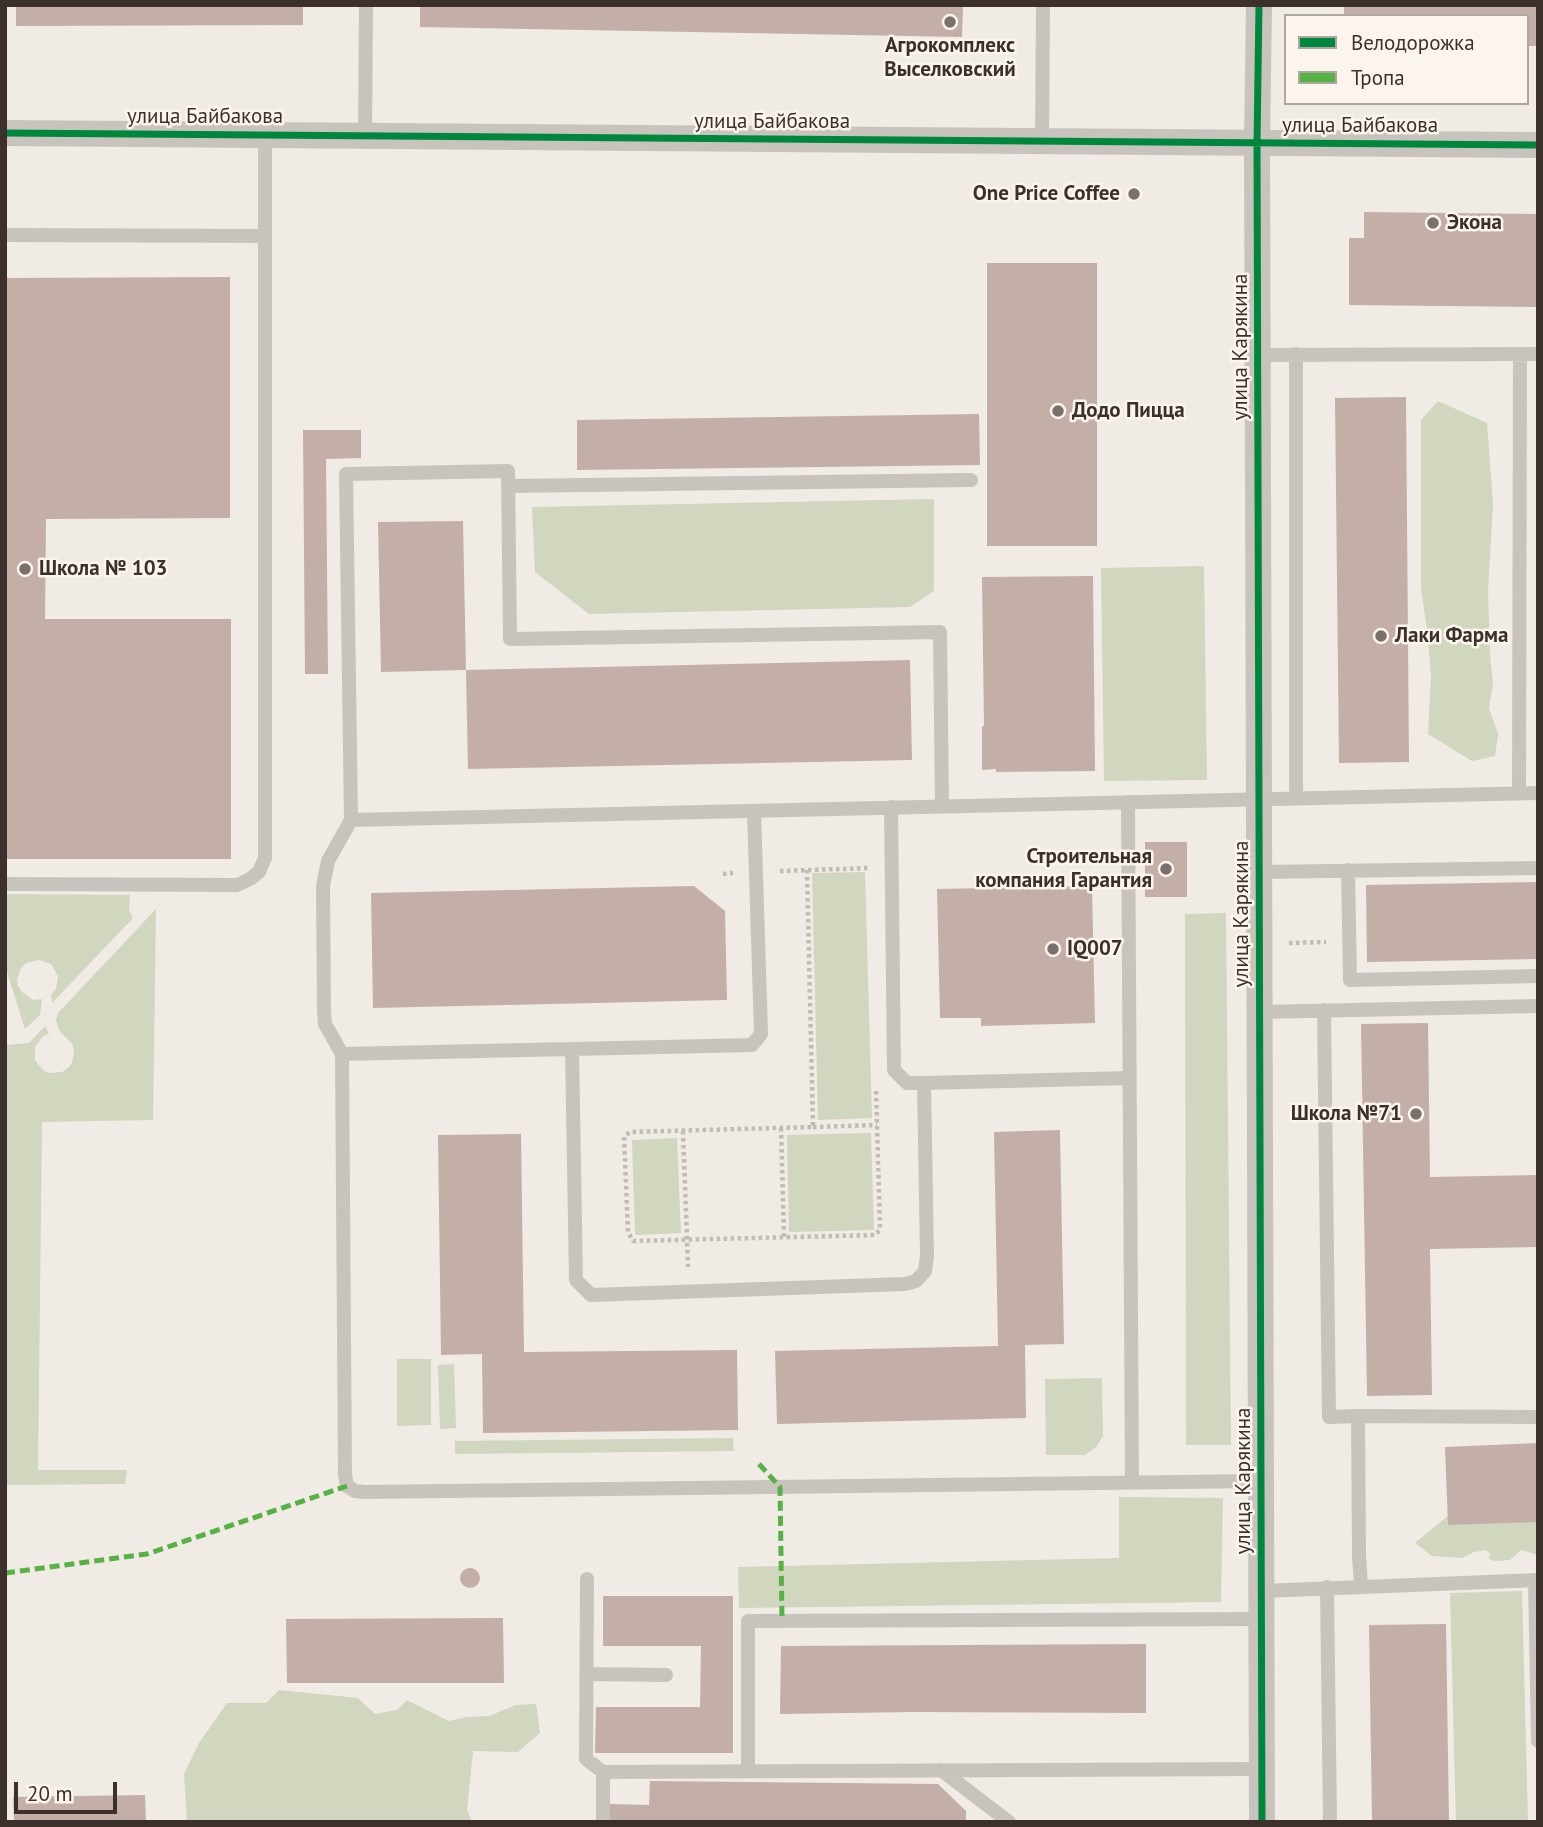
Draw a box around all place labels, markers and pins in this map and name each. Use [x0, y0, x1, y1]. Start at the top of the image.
marker: Агрокомплекс Выселковский [942, 14, 958, 30]
place label: Агрокомплекс Выселковский [884, 33, 1016, 83]
place label: One Price Coffee [973, 181, 1120, 207]
marker: One Price Coffee [1126, 186, 1142, 202]
place label: Экона [1447, 210, 1502, 236]
marker: Экона [1425, 215, 1441, 231]
place label: Додо Пицца [1072, 398, 1185, 424]
marker: Додо Пицца [1050, 403, 1066, 419]
place label: Школа № 103 [39, 556, 167, 582]
marker: Школа № 103 [17, 561, 33, 577]
place label: Лаки Фарма [1395, 623, 1509, 649]
marker: Лаки Фарма [1373, 628, 1389, 644]
place label: Строительная компания Гарантия [975, 844, 1152, 894]
marker: Строительная компания Гарантия [1158, 861, 1174, 877]
place label: IQ007 [1067, 936, 1123, 962]
marker: IQ007 [1045, 941, 1061, 957]
place label: Школа №71 [1291, 1101, 1402, 1127]
marker: Школа №71 [1408, 1106, 1424, 1122]

